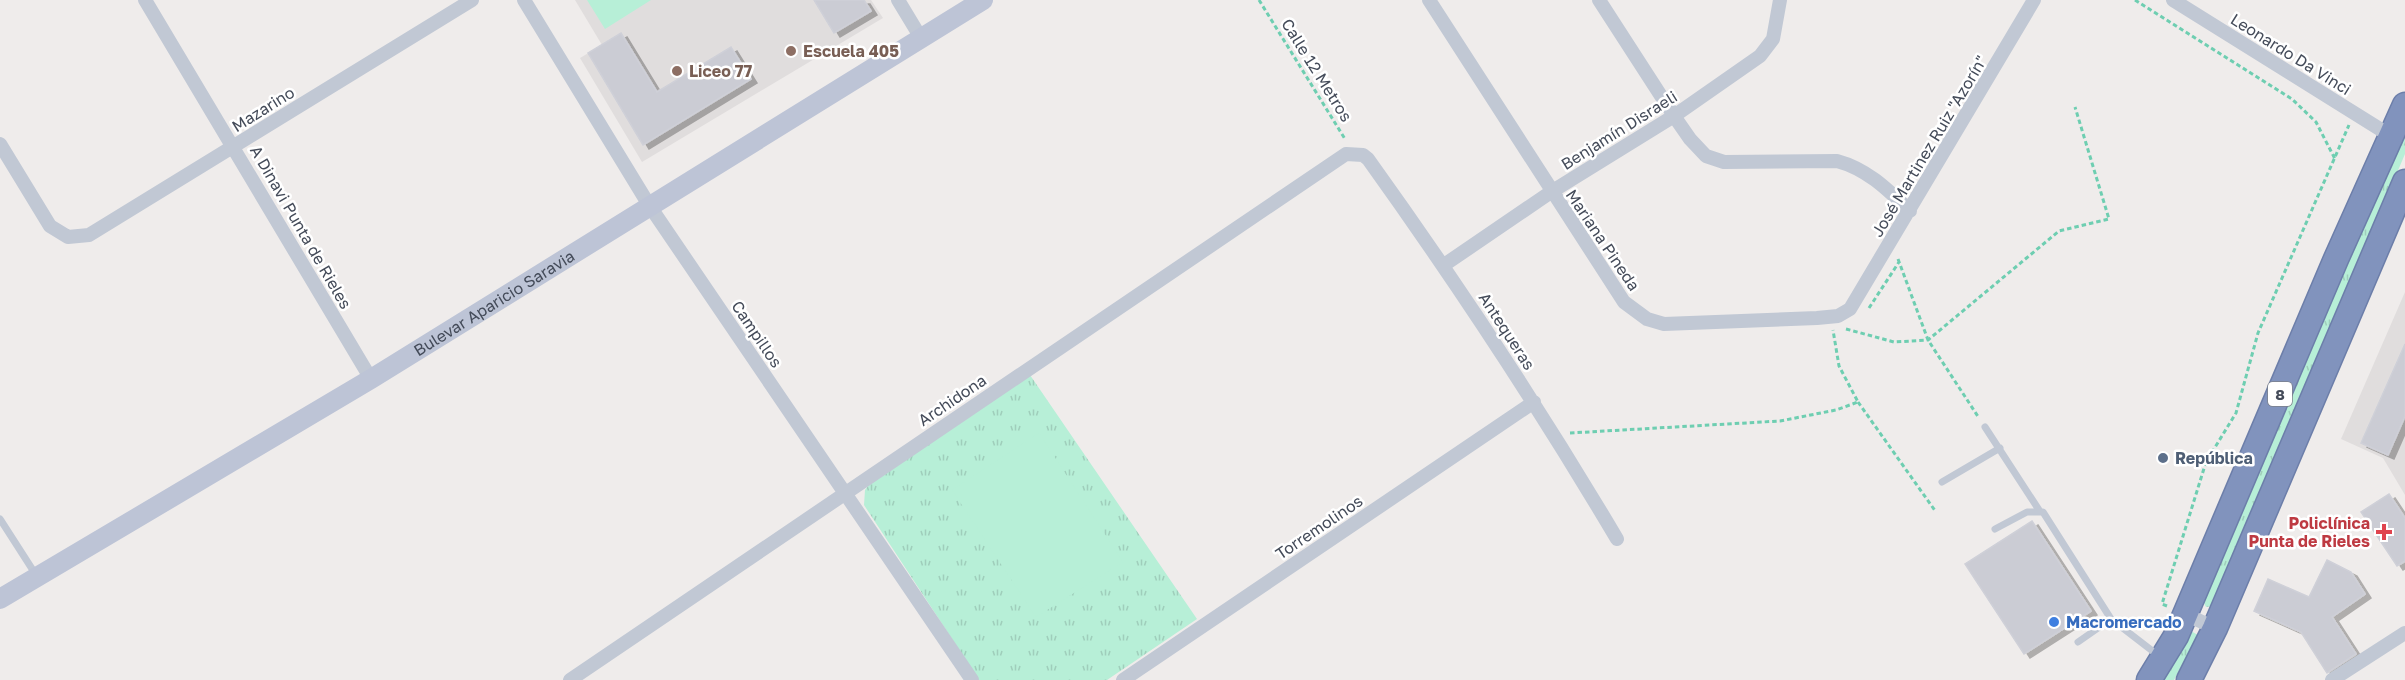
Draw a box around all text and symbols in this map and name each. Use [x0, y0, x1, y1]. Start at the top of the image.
street label: Leonardo Da Vinci [2227, 9, 2355, 99]
street label: Calle 12 Metros [1277, 15, 1357, 125]
place label: Escuela 405 [803, 41, 899, 61]
marker: Escuela 405 [784, 44, 798, 58]
street label: José Martinez Ruiz "Azorín" [1867, 52, 1991, 240]
place label: Liceo 77 [689, 61, 752, 81]
marker: Liceo 77 [670, 64, 684, 78]
street label: Mazarino [228, 82, 298, 136]
street label: Benjamín Disraeli [1557, 86, 1681, 174]
street label: A Dinavi Punta de Rieles [246, 142, 356, 312]
street label: Mariana Pineda [1562, 185, 1644, 295]
street label: Bulevar Aparicio Saravia [410, 246, 578, 360]
street label: Antequeras [1475, 288, 1539, 374]
street label: Campillos [727, 297, 787, 371]
street label: Archidona [914, 370, 990, 430]
road number: 8 [2268, 382, 2292, 406]
place label: República [2175, 448, 2253, 468]
marker: República [2156, 451, 2170, 465]
street label: Torremolinos [1272, 491, 1366, 563]
place label: Policlínica Punta de Rieles [2248, 513, 2370, 551]
marker: Policlínica Punta de Rieles [2375, 523, 2393, 541]
place label: Macromercado [2066, 612, 2182, 632]
marker: Macromercado [2047, 615, 2061, 629]

